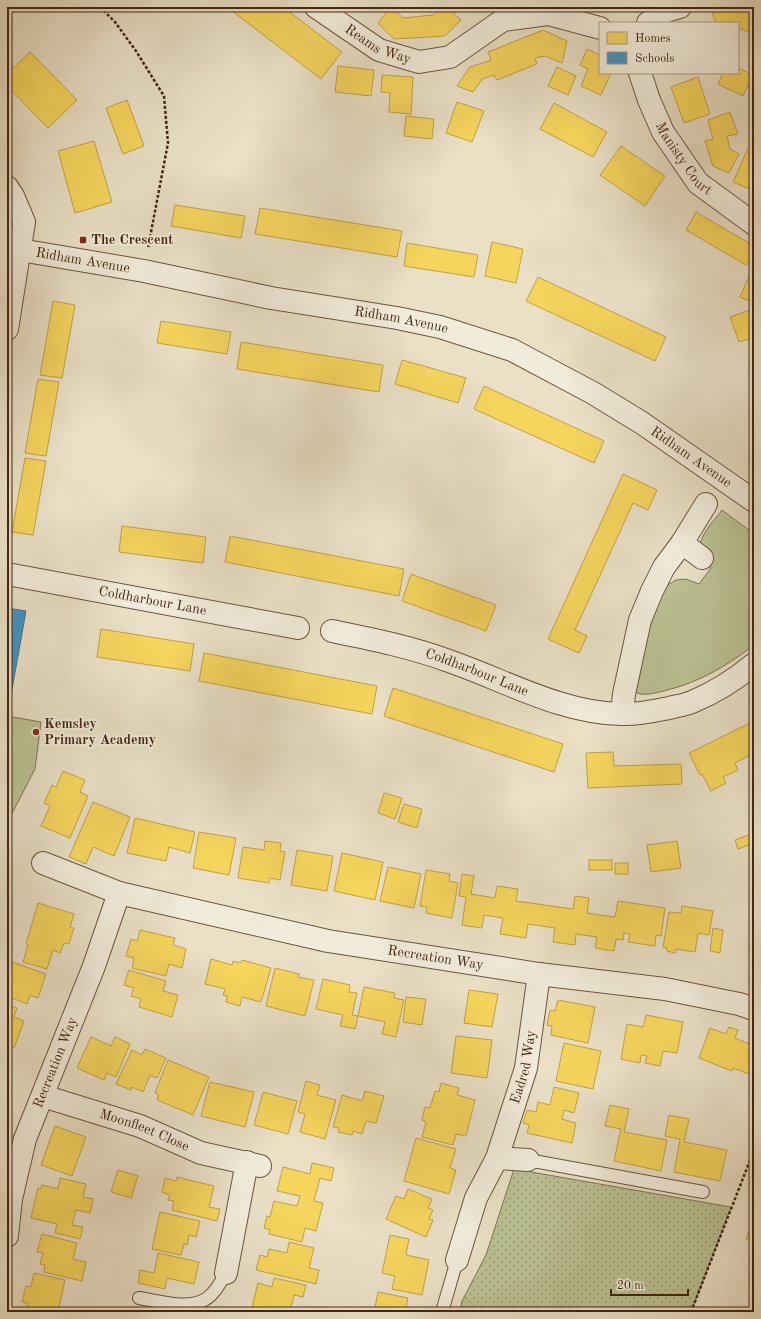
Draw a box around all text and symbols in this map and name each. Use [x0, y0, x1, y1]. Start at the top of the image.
street label: Reams Way [342, 22, 413, 66]
legend [599, 22, 739, 74]
text: Homes [635, 33, 671, 45]
text: Schools [635, 53, 675, 65]
street label: Manisty Court [653, 120, 714, 198]
place label: The Crescent [91, 233, 173, 247]
marker: The Crescent [78, 235, 88, 245]
street label: Ridham Avenue [35, 246, 131, 275]
street label: Ridham Avenue [353, 304, 450, 336]
street label: Ridham Avenue [648, 424, 734, 490]
street label: Coldharbour Lane [97, 584, 208, 618]
street label: Coldharbour Lane [424, 646, 530, 699]
place label: Kemsley Primary Academy [44, 717, 156, 747]
marker: Kemsley Primary Academy [31, 727, 41, 737]
street label: Recreation Way [387, 943, 485, 972]
street label: Recreation Way [31, 1015, 80, 1110]
street label: Eadred Way [508, 1029, 538, 1106]
street label: Moonfleet Close [98, 1107, 191, 1154]
scale bar [611, 1271, 688, 1297]
text: 20 m [617, 1280, 644, 1292]

